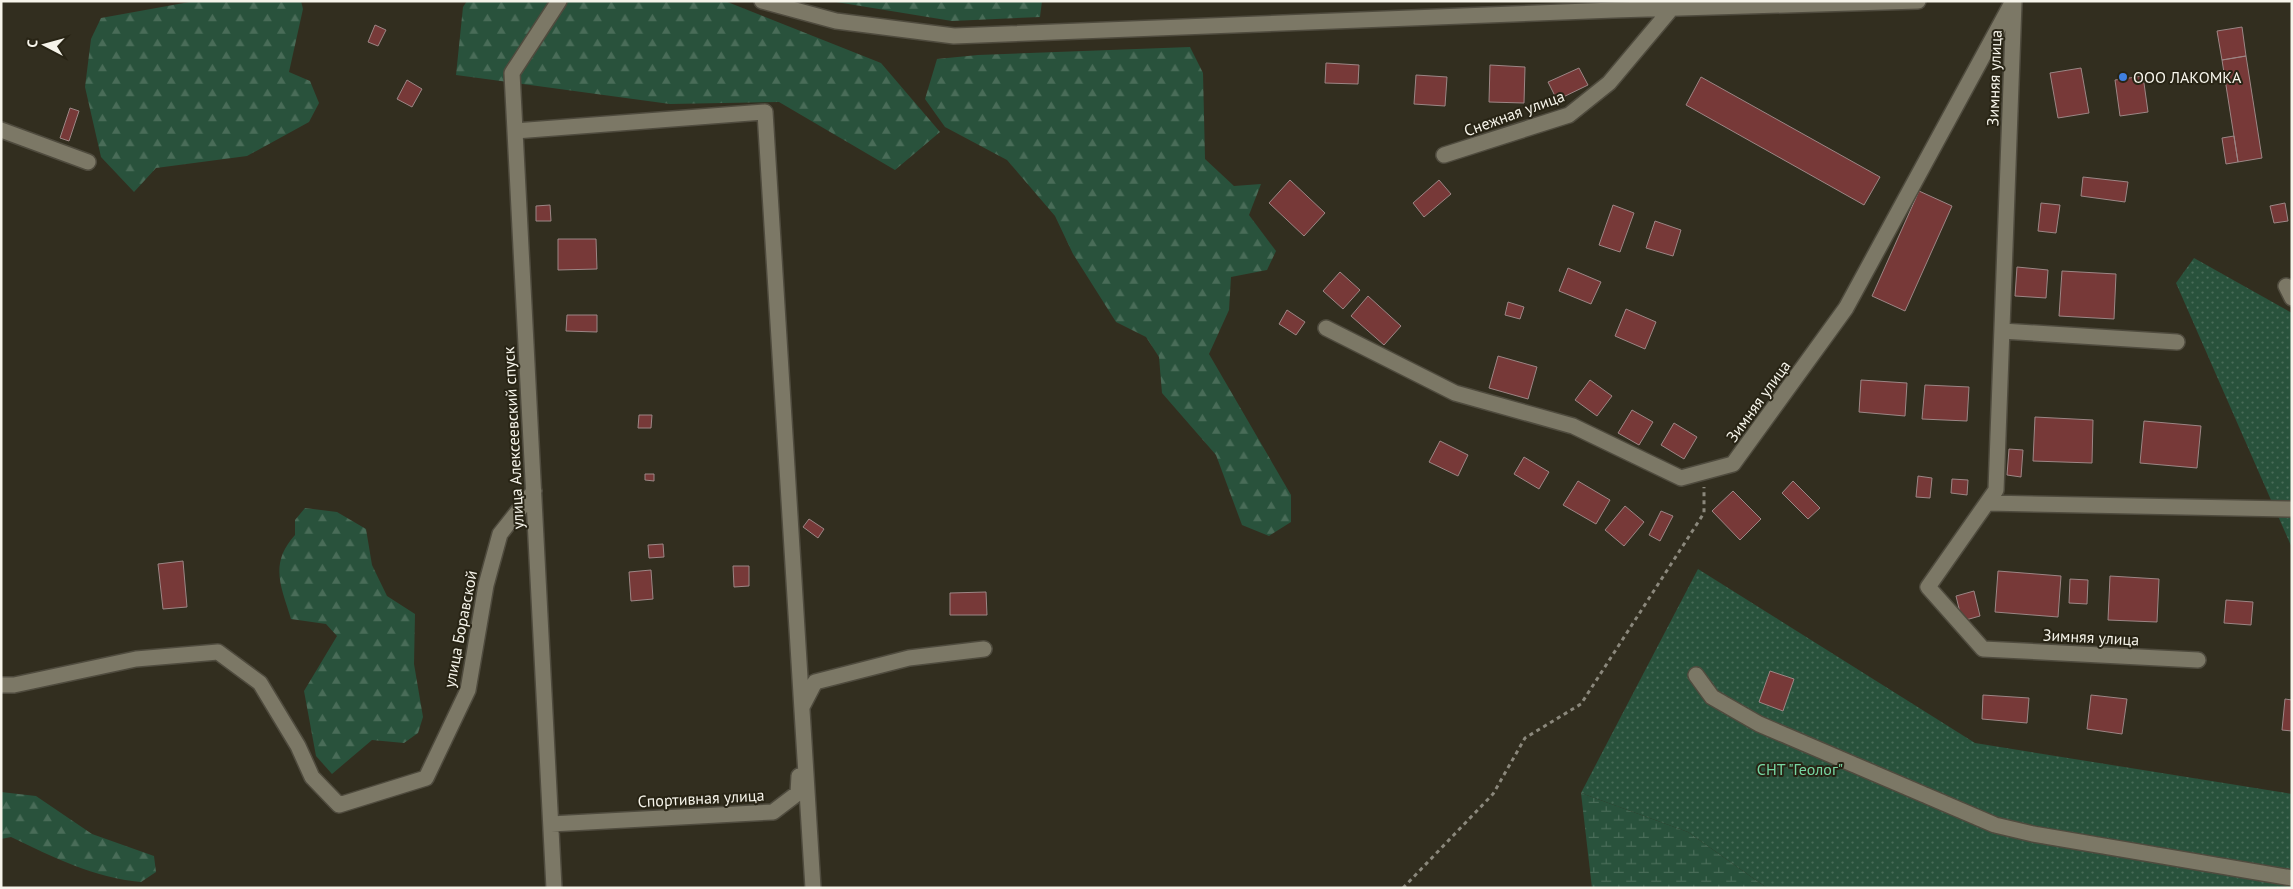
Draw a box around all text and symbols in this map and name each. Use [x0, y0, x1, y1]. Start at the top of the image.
north arrow [20, 20, 70, 70]
street label: Зимняя улица [1982, 29, 2006, 127]
text: С [23, 39, 41, 48]
place label: ООО ЛАКОМКА [2133, 67, 2242, 87]
marker: ООО ЛАКОМКА [2117, 71, 2129, 83]
street label: Снежная улица [1461, 86, 1567, 140]
street label: улица Алексеевский спуск [498, 346, 528, 530]
street label: Зимняя улица [1722, 356, 1794, 446]
street label: улица Боравской [439, 569, 481, 689]
street label: Зимняя улица [2042, 624, 2140, 650]
park label: СНТ "Геолог" [1757, 759, 1843, 779]
street label: Спортивная улица [637, 785, 765, 811]

